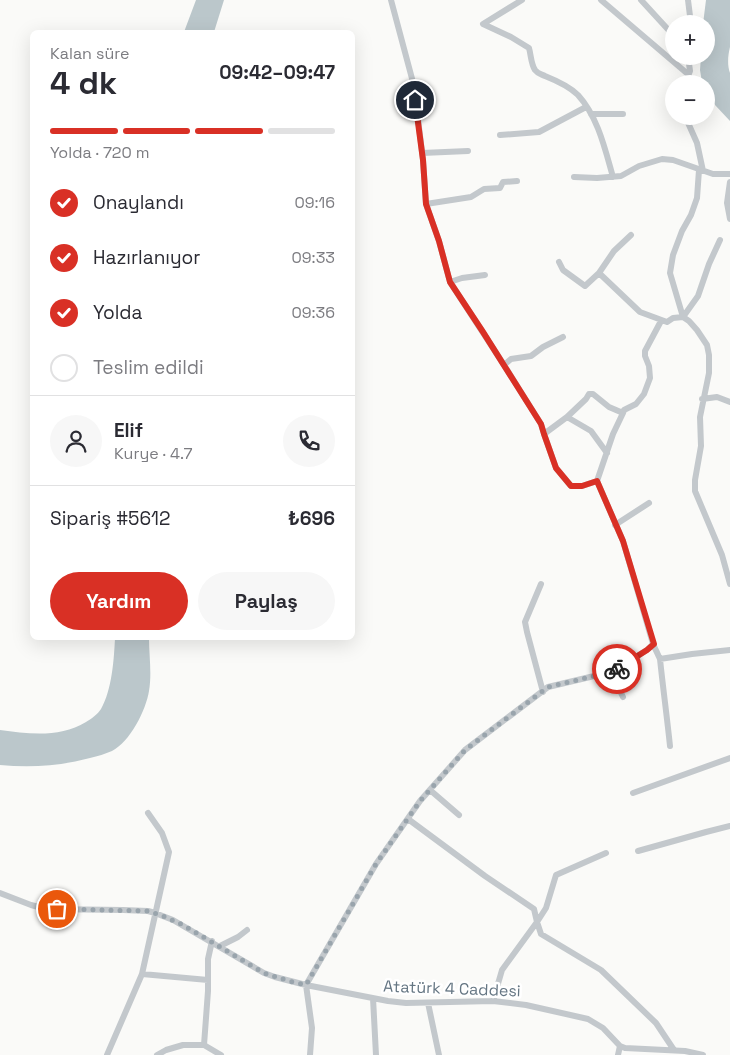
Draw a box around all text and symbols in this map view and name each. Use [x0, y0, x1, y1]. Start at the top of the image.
map controls [665, 15, 715, 125]
button: + [665, 15, 715, 65]
text: Kalan süre [50, 43, 129, 64]
text: 09:42–09:47 [219, 60, 335, 85]
text: 4 dk [50, 63, 117, 103]
button: − [665, 75, 715, 125]
pin [394, 79, 436, 121]
icon: home [401, 86, 429, 114]
text: Yolda · 720 m [50, 142, 150, 163]
icon: check [50, 189, 78, 217]
text: Onaylandı [93, 190, 184, 215]
text: 09:16 [294, 192, 335, 213]
icon: check [50, 244, 78, 272]
text: Hazırlanıyor [93, 245, 201, 270]
text: 09:33 [292, 247, 335, 268]
icon: check [50, 299, 78, 327]
text: Yolda [93, 300, 143, 325]
text: 09:36 [291, 302, 335, 323]
text: Teslim edildi [93, 355, 204, 380]
button: person [50, 415, 102, 467]
button: phone [283, 415, 335, 467]
text: Elif [114, 418, 143, 443]
text: Kurye · 4.7 [114, 443, 192, 464]
text: Sipariş #5612 [50, 506, 170, 531]
text: ₺696 [288, 506, 335, 531]
button: Yardım [50, 572, 188, 630]
button: Paylaş [198, 572, 335, 630]
courier [592, 644, 642, 694]
icon: bike [603, 655, 631, 683]
pin [36, 888, 78, 930]
icon: bag [43, 895, 71, 923]
street label: Atatürk 4 Caddesi [383, 976, 521, 1001]

